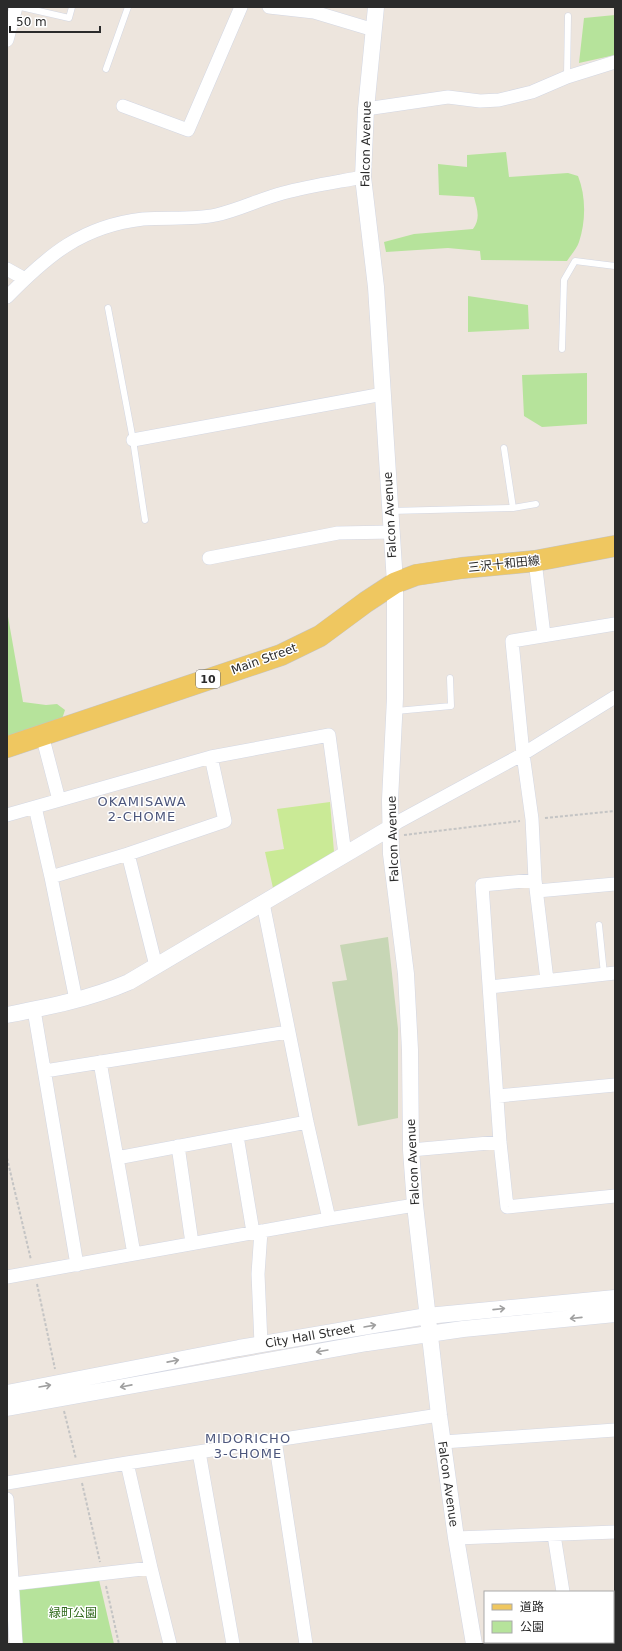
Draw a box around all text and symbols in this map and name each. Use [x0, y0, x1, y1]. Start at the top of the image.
scale bar [10, 8, 100, 34]
text: 50 m [16, 15, 47, 29]
street label: Falcon Avenue [358, 101, 374, 187]
street label: Falcon Avenue [381, 471, 399, 559]
street label: 三沢十和田線 [467, 553, 541, 575]
street label: Main Street [229, 641, 299, 677]
road number: 10 [196, 670, 220, 688]
district label: OKAMISAWA 2-CHOME [97, 794, 187, 824]
street label: Falcon Avenue [384, 796, 402, 882]
street label: Falcon Avenue [404, 1118, 422, 1206]
one-way arrow [492, 1306, 505, 1313]
one-way arrow [570, 1314, 583, 1321]
street label: City Hall Street [264, 1321, 356, 1351]
one-way arrow [363, 1322, 376, 1330]
one-way arrow [316, 1347, 329, 1355]
one-way arrow [166, 1357, 179, 1365]
one-way arrow [38, 1382, 51, 1390]
one-way arrow [119, 1383, 132, 1391]
district label: MIDORICHO 3-CHOME [205, 1431, 291, 1461]
street label: Falcon Avenue [435, 1440, 461, 1528]
legend [484, 1591, 614, 1643]
text: 道路 [520, 1600, 544, 1614]
park label: 緑町公園 [49, 1606, 97, 1620]
text: 公園 [520, 1620, 544, 1634]

